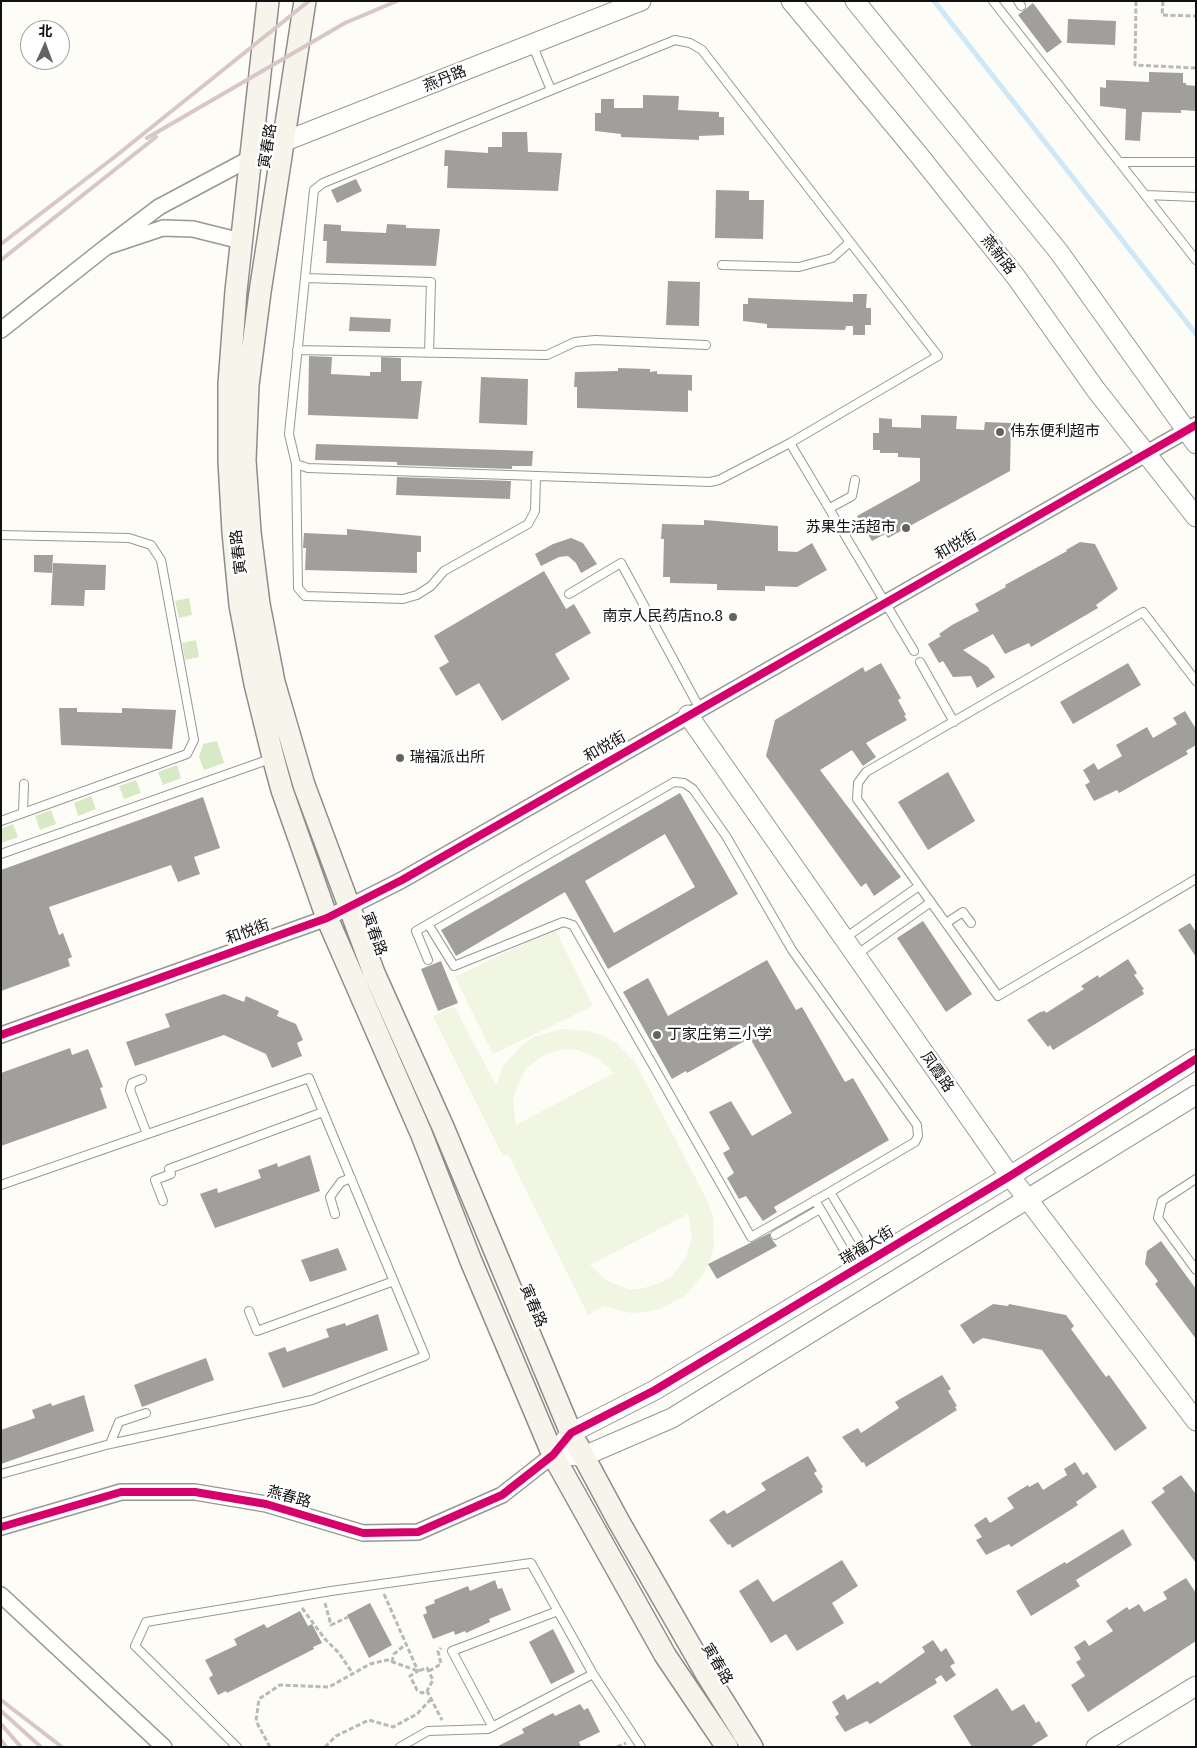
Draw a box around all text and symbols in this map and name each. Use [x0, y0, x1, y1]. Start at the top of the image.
north arrow [20, 20, 70, 70]
text: 北 [38, 23, 53, 39]
street label: 燕丹路 [421, 62, 469, 96]
street label: 寅春路 [256, 122, 280, 170]
street label: 燕新路 [977, 232, 1019, 278]
place label: 伟东便利超市 [1010, 423, 1100, 441]
marker: 伟东便利超市 [994, 426, 1006, 438]
place label: 苏果生活超市 [806, 519, 896, 537]
marker: 苏果生活超市 [900, 522, 912, 534]
street label: 和悦街 [932, 526, 980, 564]
street label: 寅春路 [227, 529, 251, 575]
place label: 南京人民药店no.8 [603, 608, 723, 626]
marker: 南京人民药店no.8 [727, 611, 739, 623]
street label: 和悦街 [581, 728, 629, 766]
place label: 瑞福派出所 [410, 749, 485, 767]
marker: 瑞福派出所 [394, 752, 406, 764]
street label: 寅春路 [358, 910, 390, 958]
street label: 和悦街 [224, 916, 272, 948]
place label: 丁家庄第三小学 [667, 1026, 772, 1044]
marker: 丁家庄第三小学 [651, 1029, 663, 1041]
street label: 凤霞路 [917, 1048, 957, 1096]
street label: 瑞福大街 [837, 1223, 897, 1269]
street label: 寅春路 [516, 1282, 550, 1330]
street label: 燕春路 [265, 1482, 313, 1512]
street label: 寅春路 [698, 1640, 736, 1688]

